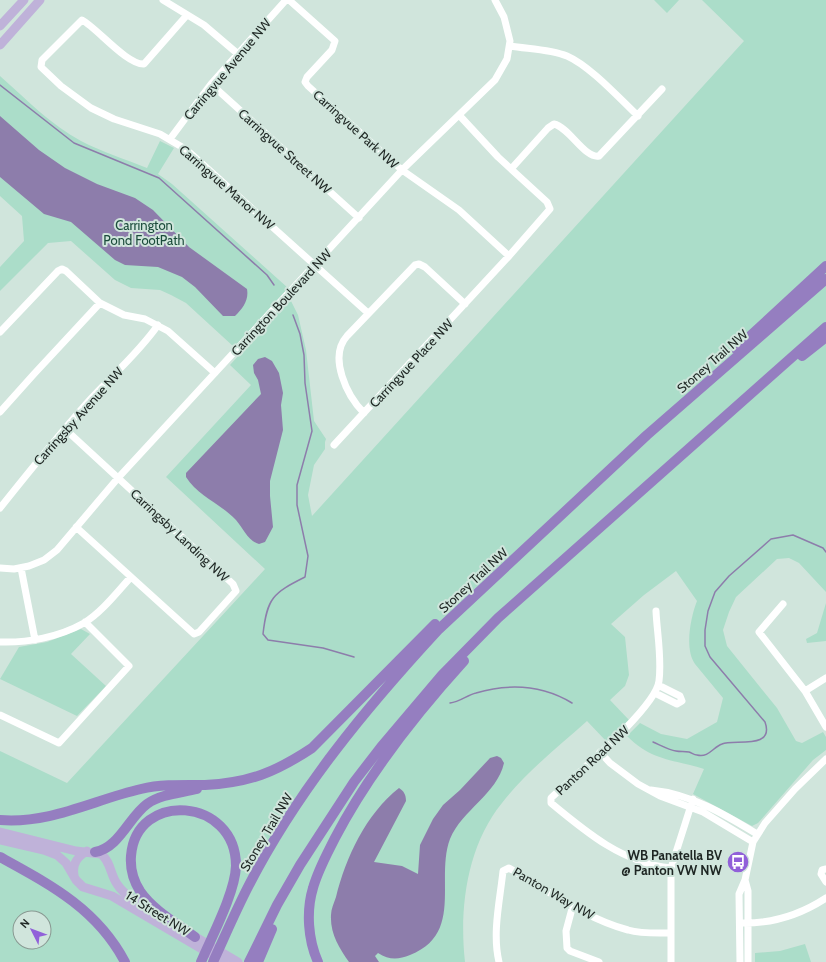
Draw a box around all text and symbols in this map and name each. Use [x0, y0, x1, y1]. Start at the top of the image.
street label: Carringvue Avenue NW [180, 15, 275, 123]
street label: Carringvue Park NW [310, 86, 403, 172]
street label: Carringvue Street NW [235, 105, 335, 197]
street label: Carringvue Manor NW [176, 141, 279, 233]
park label: Carrington Pond FootPath [103, 217, 185, 248]
street label: Carrington Boulevard NW [227, 245, 335, 359]
street label: Carringvue Place NW [366, 315, 457, 411]
street label: Stoney Trail NW [673, 325, 751, 396]
street label: Carringsby Avenue NW [30, 363, 127, 468]
street label: Carringsby Landing NW [127, 485, 233, 585]
street label: Stoney Trail NW [435, 544, 511, 616]
street label: Panton Road NW [552, 721, 633, 798]
street label: Stoney Trail NW [236, 789, 296, 874]
place label: WB Panatella BV @ Panton VW NW [621, 847, 723, 878]
bus stop icon: WB Panatella BV @ Panton VW NW [725, 849, 751, 875]
street label: Panton Way NW [511, 863, 598, 923]
street label: 14 Street NW [123, 887, 194, 939]
north arrow [12, 910, 52, 950]
text: N [17, 916, 32, 931]

